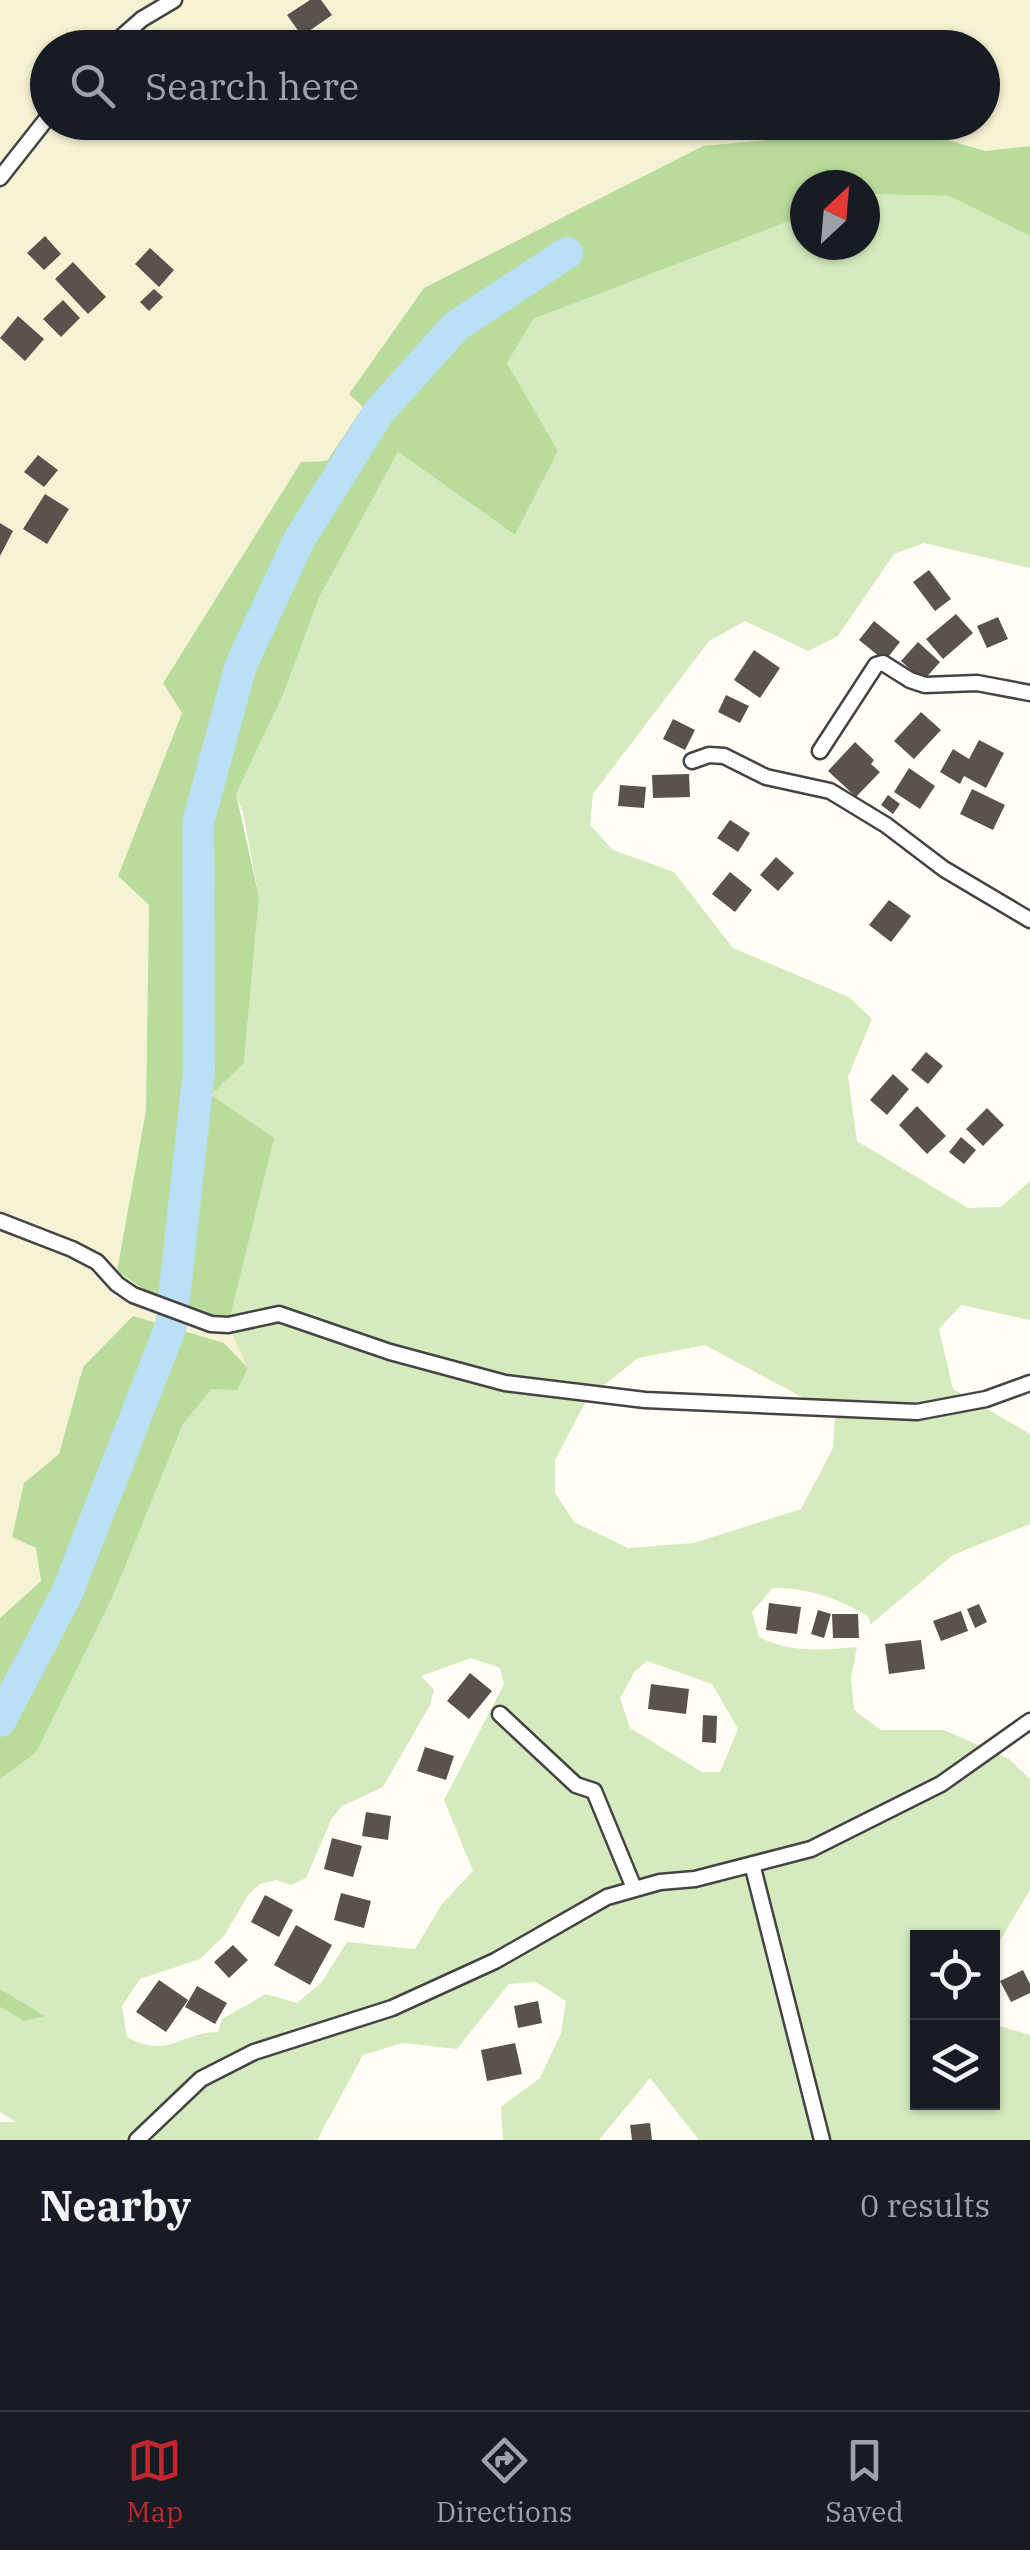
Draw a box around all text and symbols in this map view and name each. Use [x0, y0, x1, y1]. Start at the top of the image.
search box [30, 30, 1000, 140]
icon: search [65, 58, 120, 113]
text: Search here [145, 61, 359, 110]
north arrow [790, 170, 880, 260]
map controls [910, 1930, 1000, 2110]
button: locate [910, 1930, 1000, 2020]
button: layers [910, 2020, 1000, 2110]
text: Nearby [40, 2178, 191, 2233]
text: 0 results [860, 2184, 990, 2226]
tab: Map [126, 2433, 183, 2530]
tab: Directions [436, 2433, 572, 2530]
tab: Saved [825, 2433, 904, 2530]

